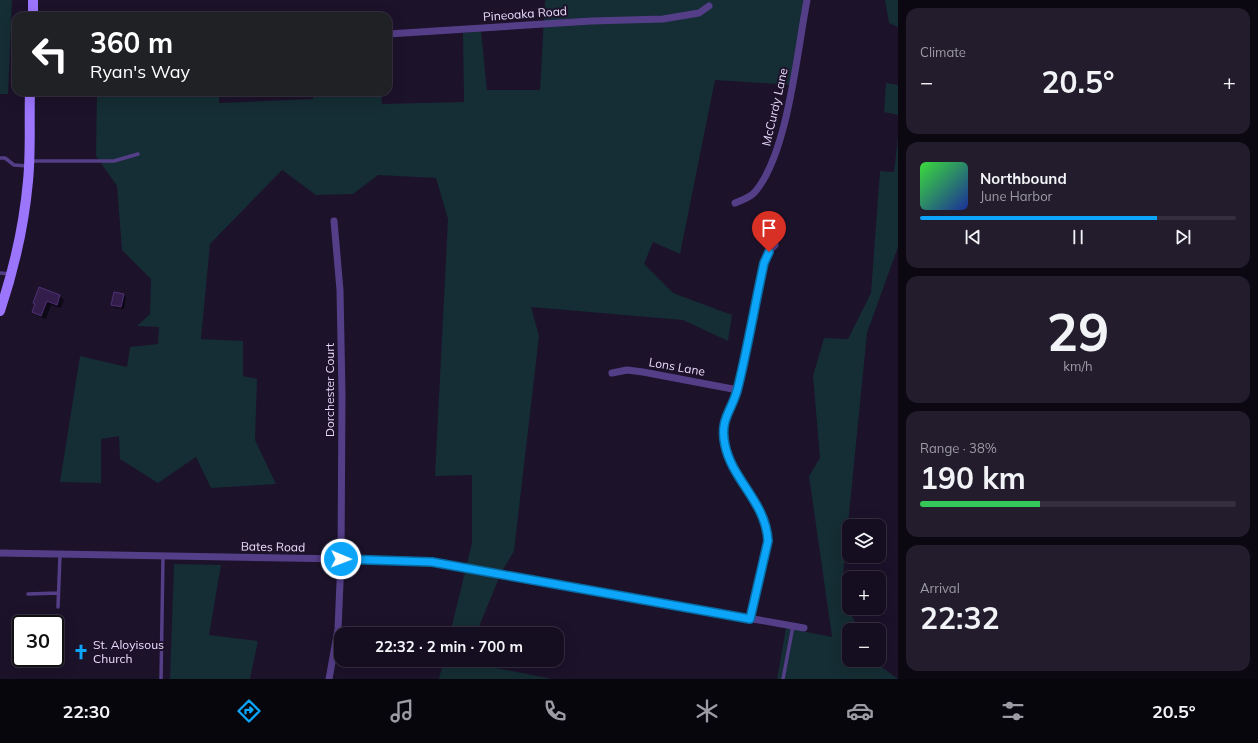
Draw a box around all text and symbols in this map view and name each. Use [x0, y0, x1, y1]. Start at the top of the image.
street label: Pineoaka Road [482, 3, 567, 24]
text: 360 m [90, 25, 173, 60]
icon: left [24, 28, 76, 80]
text: Climate [920, 44, 966, 60]
text: Ryan's Way [90, 60, 190, 83]
text: 20.5° [1042, 63, 1114, 101]
street label: McCurdy Lane [758, 66, 791, 147]
text: − [920, 68, 933, 96]
text: + [1223, 68, 1236, 96]
text: Northbound [980, 169, 1067, 188]
text: June Harbor [980, 188, 1052, 204]
pin [752, 211, 786, 252]
icon: arrive [758, 217, 780, 239]
icon: previous [962, 226, 984, 248]
icon: pause [1067, 226, 1089, 248]
icon: next [1172, 226, 1194, 248]
text: 29 [1047, 299, 1109, 364]
street label: Dorchester Court [322, 343, 337, 437]
street label: Lons Lane [648, 354, 706, 379]
text: km/h [1063, 358, 1093, 374]
text: Range · 38% [920, 440, 997, 456]
text: 190 km [920, 459, 1026, 497]
map controls [842, 519, 886, 667]
button: layers [842, 519, 886, 563]
street label: Bates Road [241, 538, 305, 555]
position arrow [320, 538, 362, 580]
button: + [842, 571, 886, 615]
text: Arrival [920, 580, 960, 596]
text: 22:32 [920, 599, 999, 637]
speed limit sign: 30 [12, 615, 64, 667]
button: − [842, 623, 886, 667]
place label: St. Aloyisous Church [93, 637, 164, 666]
text: 22:32 · 2 min · 700 m [375, 637, 523, 656]
church icon: St. Aloyisous Church [72, 643, 90, 661]
icon: directions [235, 697, 263, 725]
icon: music [388, 697, 416, 725]
icon: phone [541, 697, 569, 725]
icon: climate [693, 697, 721, 725]
icon: car [846, 697, 874, 725]
icon: filters [999, 697, 1027, 725]
text: 22:30 [62, 700, 110, 723]
text: 20.5° [1152, 700, 1196, 723]

